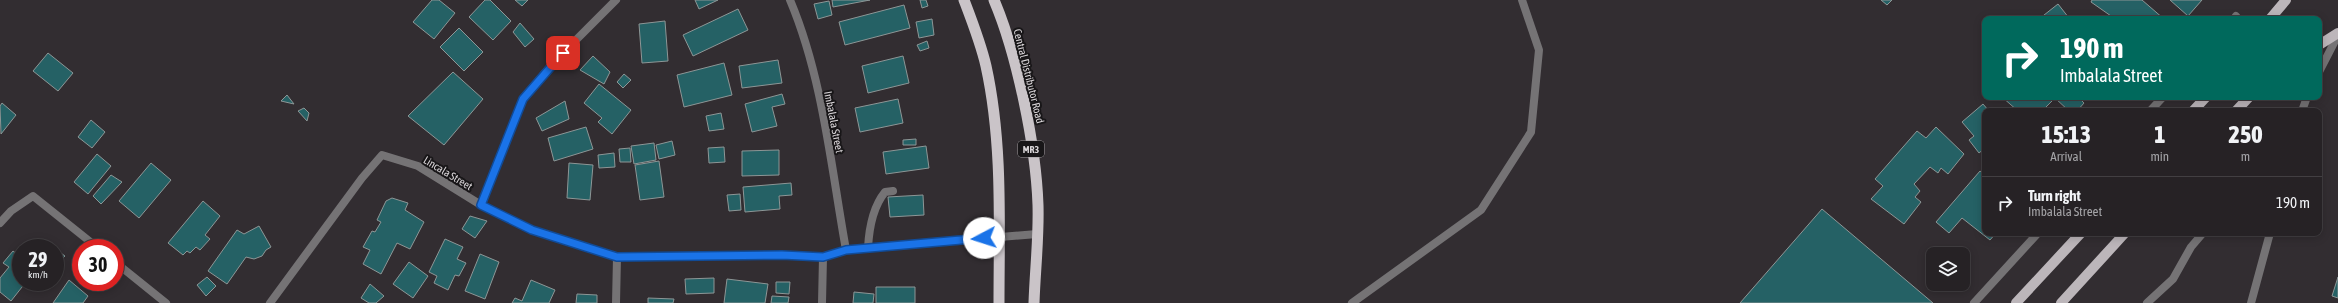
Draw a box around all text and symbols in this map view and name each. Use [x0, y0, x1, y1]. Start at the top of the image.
street label: Central Distributor Road [1011, 27, 1047, 125]
icon: right [1994, 32, 2046, 84]
text: 190 m [2060, 32, 2123, 64]
pin [546, 36, 580, 70]
icon: arrive [552, 42, 574, 64]
text: Imbalala Street [2060, 65, 2163, 86]
street label: Imbalala Street [822, 90, 846, 154]
text: 15:13 [2042, 121, 2091, 148]
text: 1 [2154, 121, 2165, 148]
text: 250 [2229, 121, 2262, 148]
road number: MR3 [1018, 141, 1044, 157]
text: Arrival [2050, 149, 2082, 164]
text: min [2150, 149, 2169, 164]
text: m [2241, 149, 2250, 164]
street label: Lincala Street [421, 154, 475, 192]
text: Turn right [2028, 187, 2081, 204]
icon: right [1994, 192, 2016, 214]
text: 190 m [2276, 194, 2310, 211]
text: Imbalala Street [2028, 204, 2102, 219]
position arrow [963, 217, 1005, 259]
speed limit sign: 30 [72, 239, 124, 291]
map controls [1926, 247, 1970, 291]
button: layers [1926, 247, 1970, 291]
text: 29 [29, 248, 47, 271]
text: km/h [28, 269, 48, 280]

